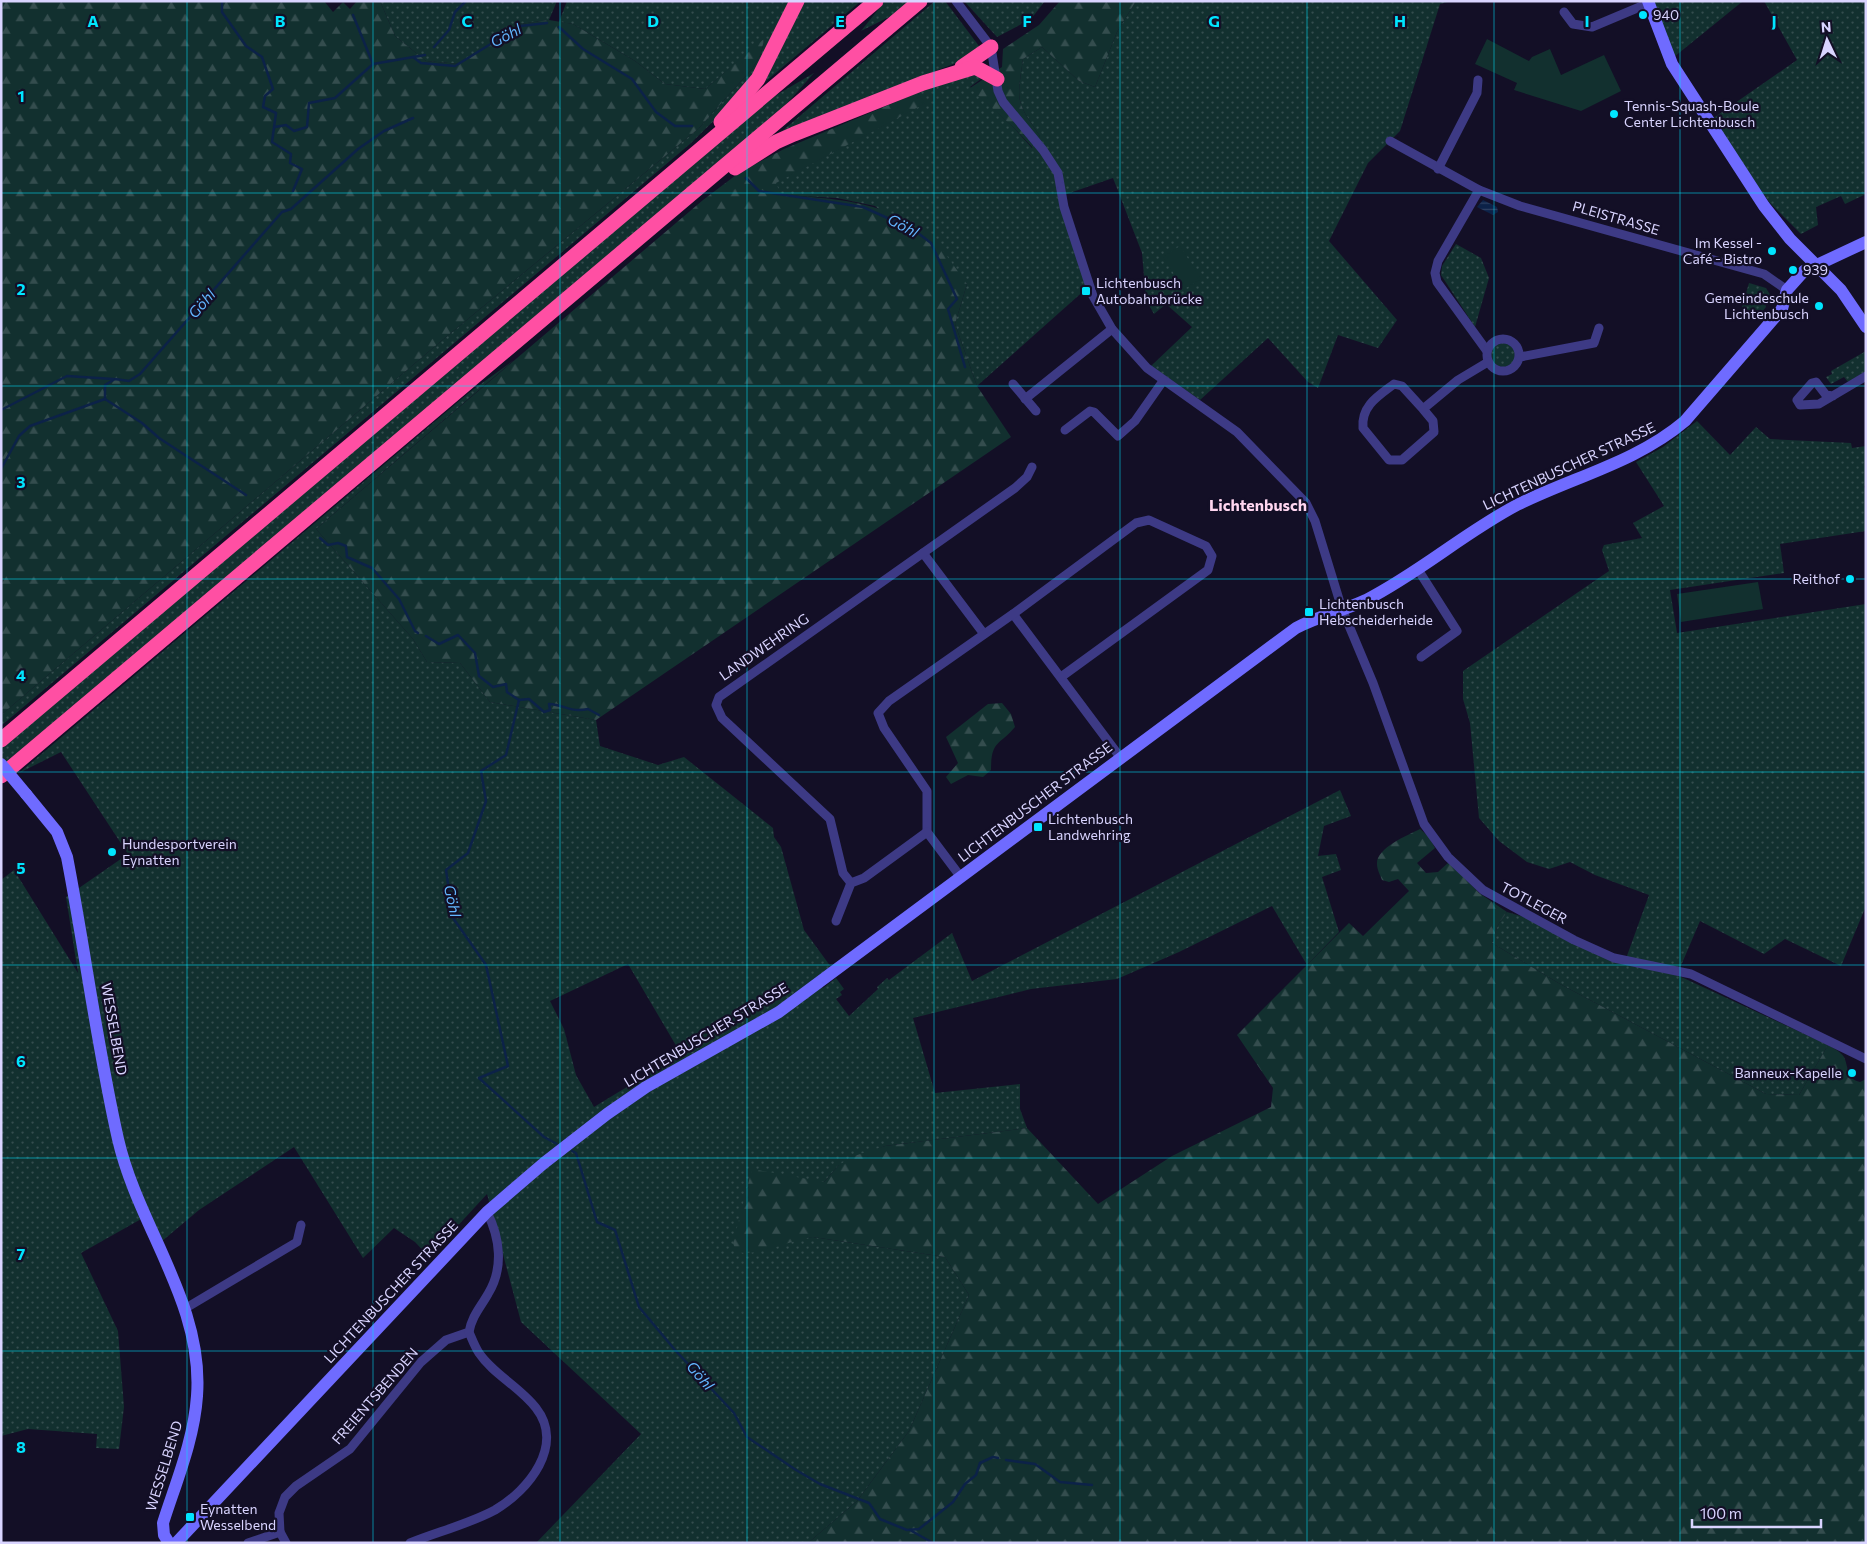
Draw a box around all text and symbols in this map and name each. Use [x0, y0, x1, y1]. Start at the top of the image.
place label: 940 [1653, 6, 1679, 23]
marker: 940 [1637, 9, 1649, 21]
text: A [87, 11, 99, 30]
text: B [275, 11, 286, 30]
text: C [462, 11, 473, 30]
text: D [647, 11, 659, 30]
text: E [835, 11, 845, 30]
text: F [1022, 11, 1032, 30]
text: G [1208, 11, 1220, 30]
text: H [1394, 11, 1406, 30]
text: I [1584, 11, 1590, 30]
text: J [1771, 11, 1777, 30]
north arrow [1802, 15, 1852, 65]
text: N [1820, 18, 1832, 35]
water label: Göhl [487, 19, 525, 51]
text: 1 [17, 86, 25, 105]
place label: Tennis-Squash-Boule Center Lichtenbusch [1624, 97, 1759, 130]
marker: Tennis-Squash-Boule Center Lichtenbusch [1608, 108, 1620, 120]
street label: PLEISTRASSE [1571, 197, 1662, 238]
water label: Göhl [885, 210, 923, 241]
place label: Im Kessel - Café - Bistro [1683, 234, 1762, 267]
marker: Im Kessel - Café - Bistro [1766, 245, 1778, 257]
place label: 939 [1803, 261, 1828, 278]
marker: 939 [1787, 264, 1799, 276]
place label: Lichtenbusch Autobahnbrücke [1096, 274, 1202, 307]
text: 2 [16, 279, 26, 298]
water label: Göhl [184, 284, 219, 321]
marker: Lichtenbusch Autobahnbrücke [1080, 285, 1092, 297]
place label: Gemeindeschule Lichtenbusch [1705, 289, 1809, 322]
marker: Gemeindeschule Lichtenbusch [1813, 300, 1825, 312]
street label: LICHTENBUSCHER STRASSE [1480, 418, 1658, 513]
text: 3 [16, 472, 26, 491]
district label: Lichtenbusch [1209, 495, 1307, 514]
place label: Reithof [1793, 570, 1840, 587]
marker: Reithof [1844, 573, 1856, 585]
place label: Lichtenbusch Hebscheiderheide [1319, 595, 1433, 628]
marker: Lichtenbusch Hebscheiderheide [1303, 606, 1315, 618]
street label: LANDWEHRING [716, 609, 812, 684]
text: 4 [16, 665, 26, 684]
street label: LICHTENBUSCHER STRASSE [954, 738, 1115, 865]
place label: Lichtenbusch Landwehring [1048, 810, 1133, 843]
marker: Lichtenbusch Landwehring [1032, 821, 1044, 833]
place label: Hundesportverein Eynatten [122, 835, 237, 868]
marker: Hundesportverein Eynatten [106, 846, 118, 858]
text: 5 [16, 858, 26, 877]
street label: TOTLEGER [1498, 878, 1570, 927]
water label: Göhl [441, 883, 465, 920]
street label: LICHTENBUSCHER STRASSE [621, 979, 791, 1090]
street label: WESSELBEND [98, 981, 131, 1076]
text: 6 [16, 1051, 26, 1070]
place label: Banneux-Kapelle [1734, 1064, 1842, 1081]
marker: Banneux-Kapelle [1846, 1067, 1858, 1079]
street label: LICHTENBUSCHER STRASSE [320, 1217, 461, 1366]
text: 7 [17, 1244, 26, 1263]
street label: FREIENTSBENDEN [328, 1344, 421, 1448]
water label: Göhl [683, 1357, 719, 1394]
street label: WESSELBEND [142, 1419, 185, 1513]
text: 8 [16, 1437, 26, 1456]
scale bar [1692, 1496, 1821, 1528]
place label: Eynatten Wesselbend [200, 1500, 276, 1533]
text: 100 m [1700, 1504, 1742, 1522]
marker: Eynatten Wesselbend [184, 1511, 196, 1523]

